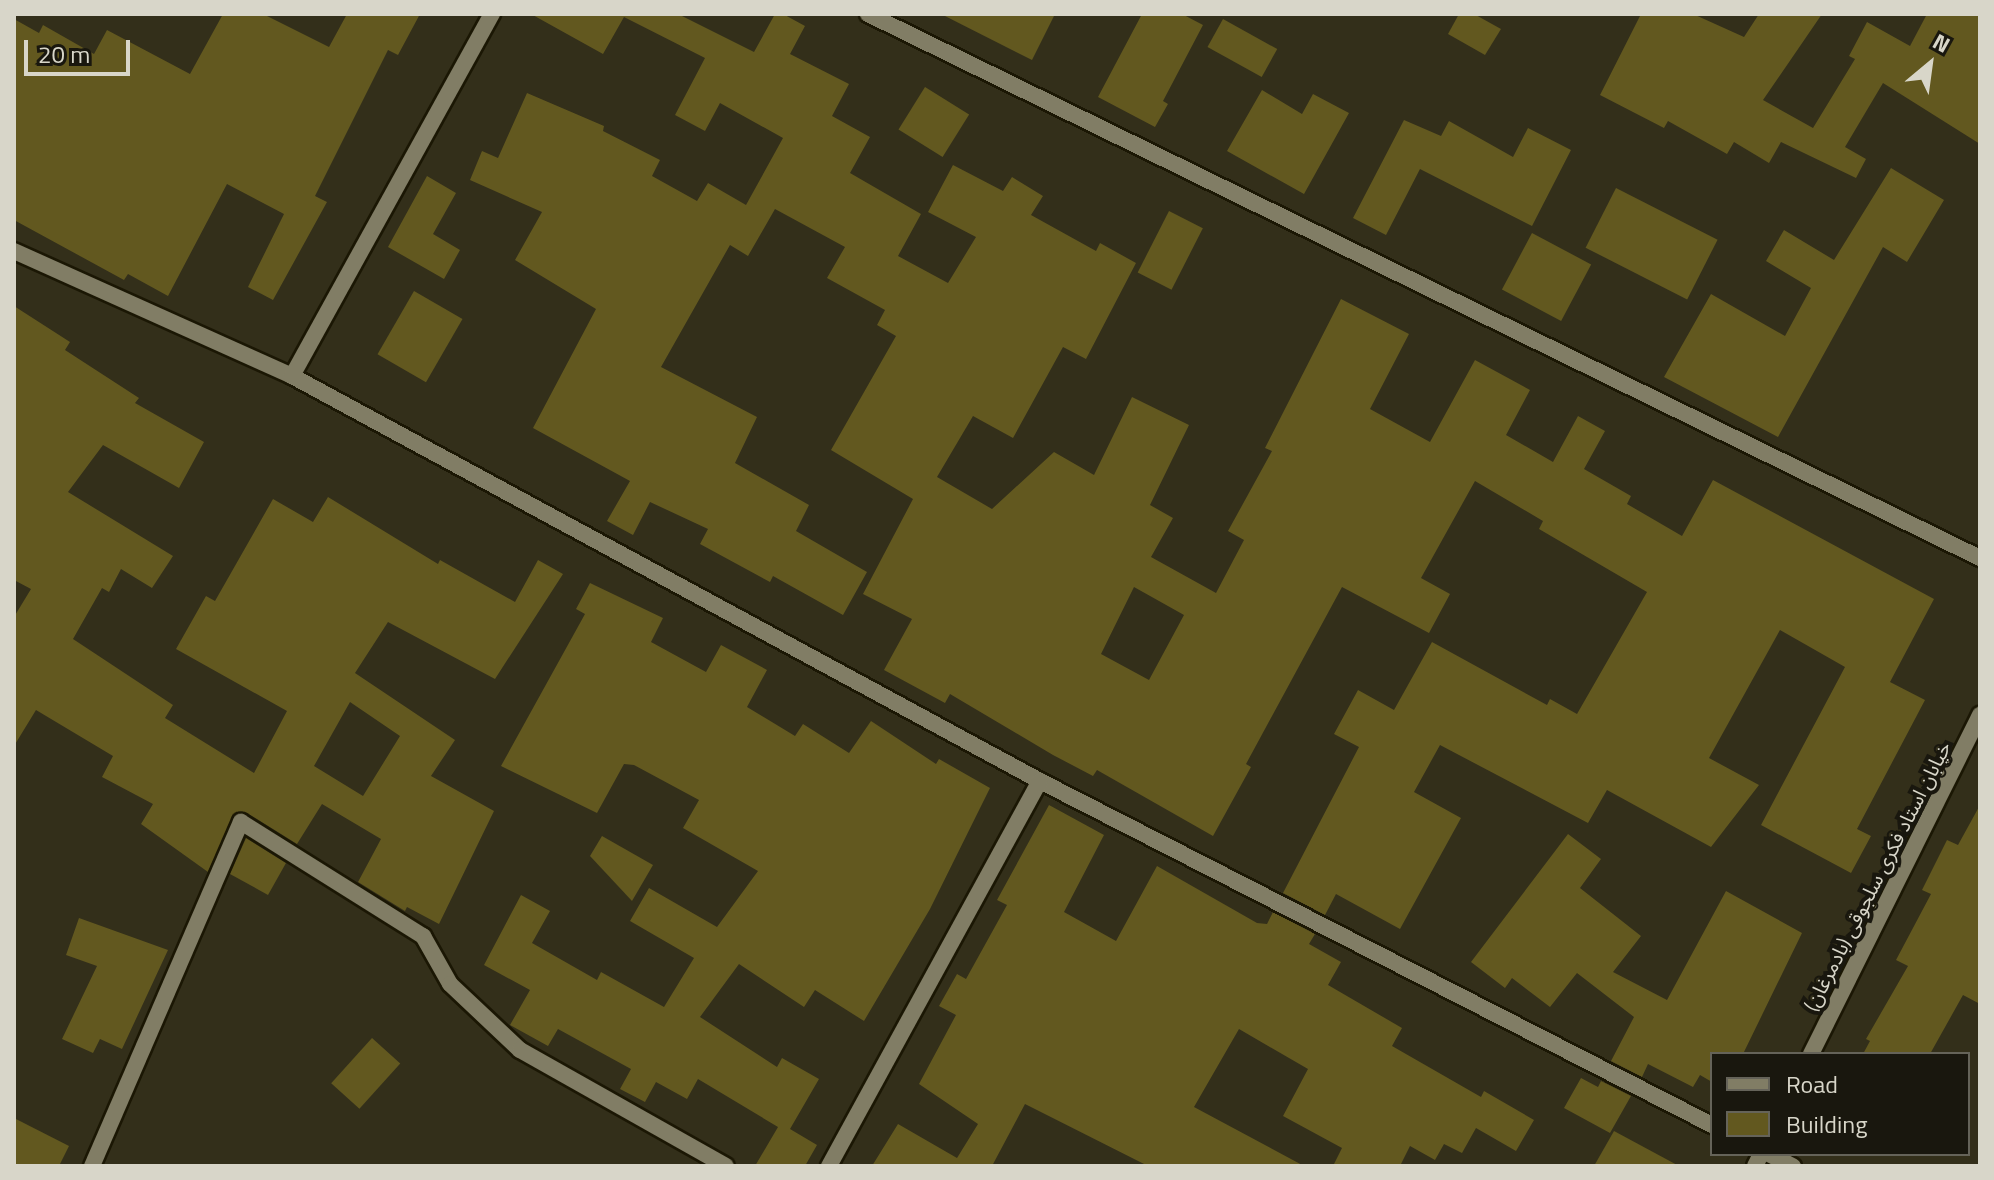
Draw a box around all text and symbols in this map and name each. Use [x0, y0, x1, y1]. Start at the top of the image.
scale bar [28, 24, 134, 74]
north arrow [1890, 24, 1970, 104]
text: N [1927, 24, 1957, 62]
text: 20 m [38, 36, 90, 72]
street label: خیابان استاد فکری سلجوقی (بادمرغان) [1798, 737, 1956, 1015]
legend [1710, 1052, 1970, 1156]
text: Road [1786, 1066, 1838, 1102]
text: Building [1786, 1106, 1868, 1142]

